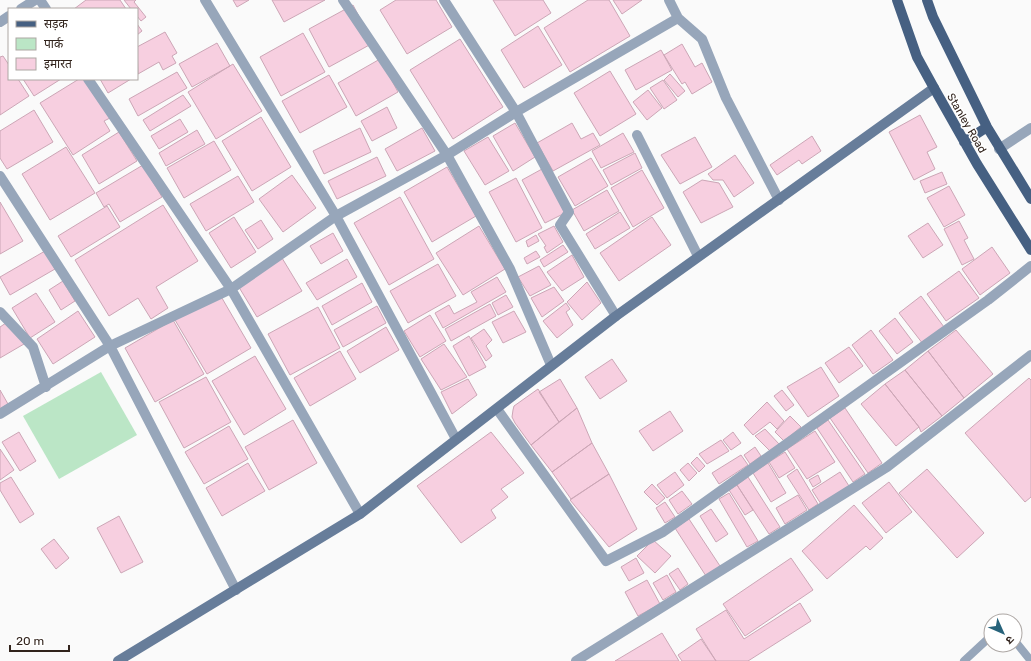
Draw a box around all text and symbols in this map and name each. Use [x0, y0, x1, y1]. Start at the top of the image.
legend [8, 8, 138, 80]
text: सड़क [44, 17, 69, 31]
text: पार्क [44, 37, 64, 51]
text: इमारत [44, 57, 73, 71]
street label: Stanley Road [944, 91, 989, 156]
north arrow [983, 613, 1023, 653]
scale bar [10, 627, 69, 653]
text: उ [1002, 633, 1017, 647]
text: 20 m [16, 634, 44, 648]

